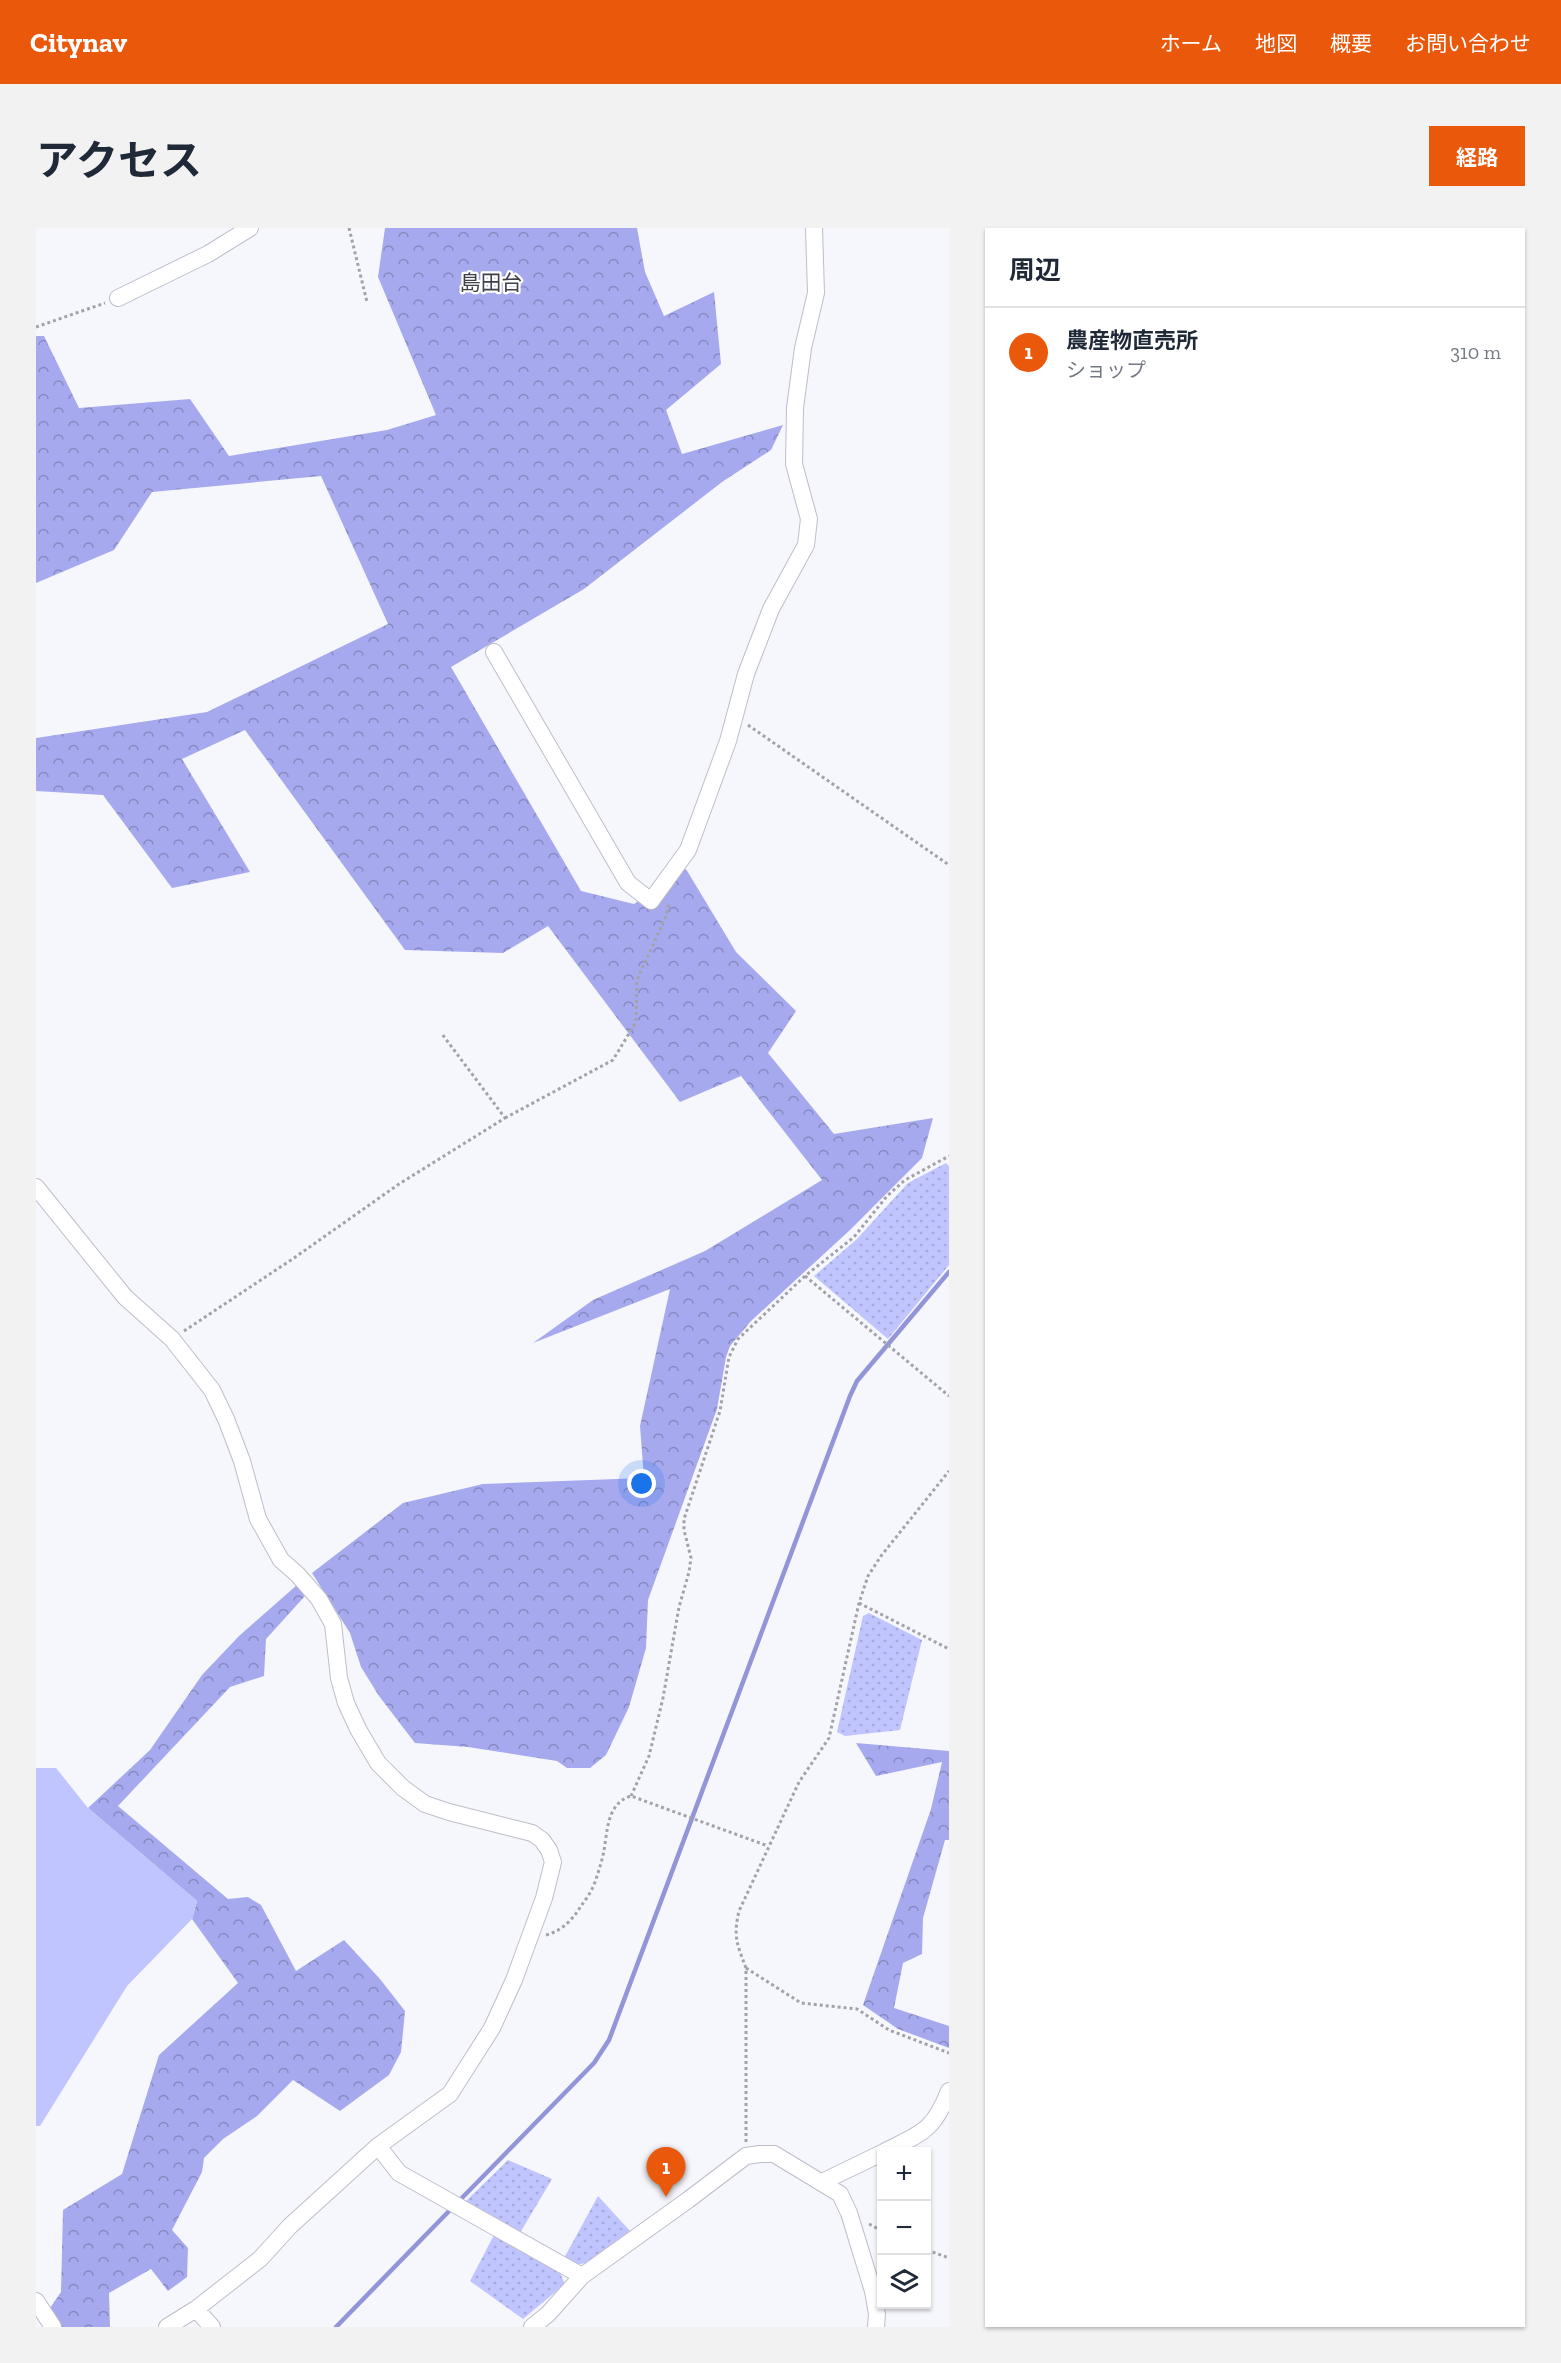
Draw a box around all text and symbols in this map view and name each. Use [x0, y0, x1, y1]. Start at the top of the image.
text: Citynav [30, 26, 127, 59]
text: ホーム [1160, 31, 1222, 56]
text: 地図 [1255, 31, 1297, 56]
text: 概要 [1330, 31, 1372, 56]
text: お問い合わせ [1405, 31, 1531, 56]
button: 経路 [1429, 126, 1525, 186]
text: アクセス [36, 135, 202, 186]
text: 周辺 [1009, 254, 1061, 286]
district label: 島田台 [460, 270, 523, 295]
text: 農産物直売所 [1066, 327, 1198, 354]
text: 1 [1024, 340, 1033, 364]
text: 310 m [1450, 340, 1501, 364]
text: ショップ [1066, 358, 1146, 382]
your location [627, 1469, 656, 1498]
map controls [877, 2147, 931, 2309]
button: + [877, 2147, 931, 2201]
pin: 1 [646, 2148, 686, 2197]
button: − [877, 2201, 931, 2255]
button: layers [877, 2255, 931, 2309]

